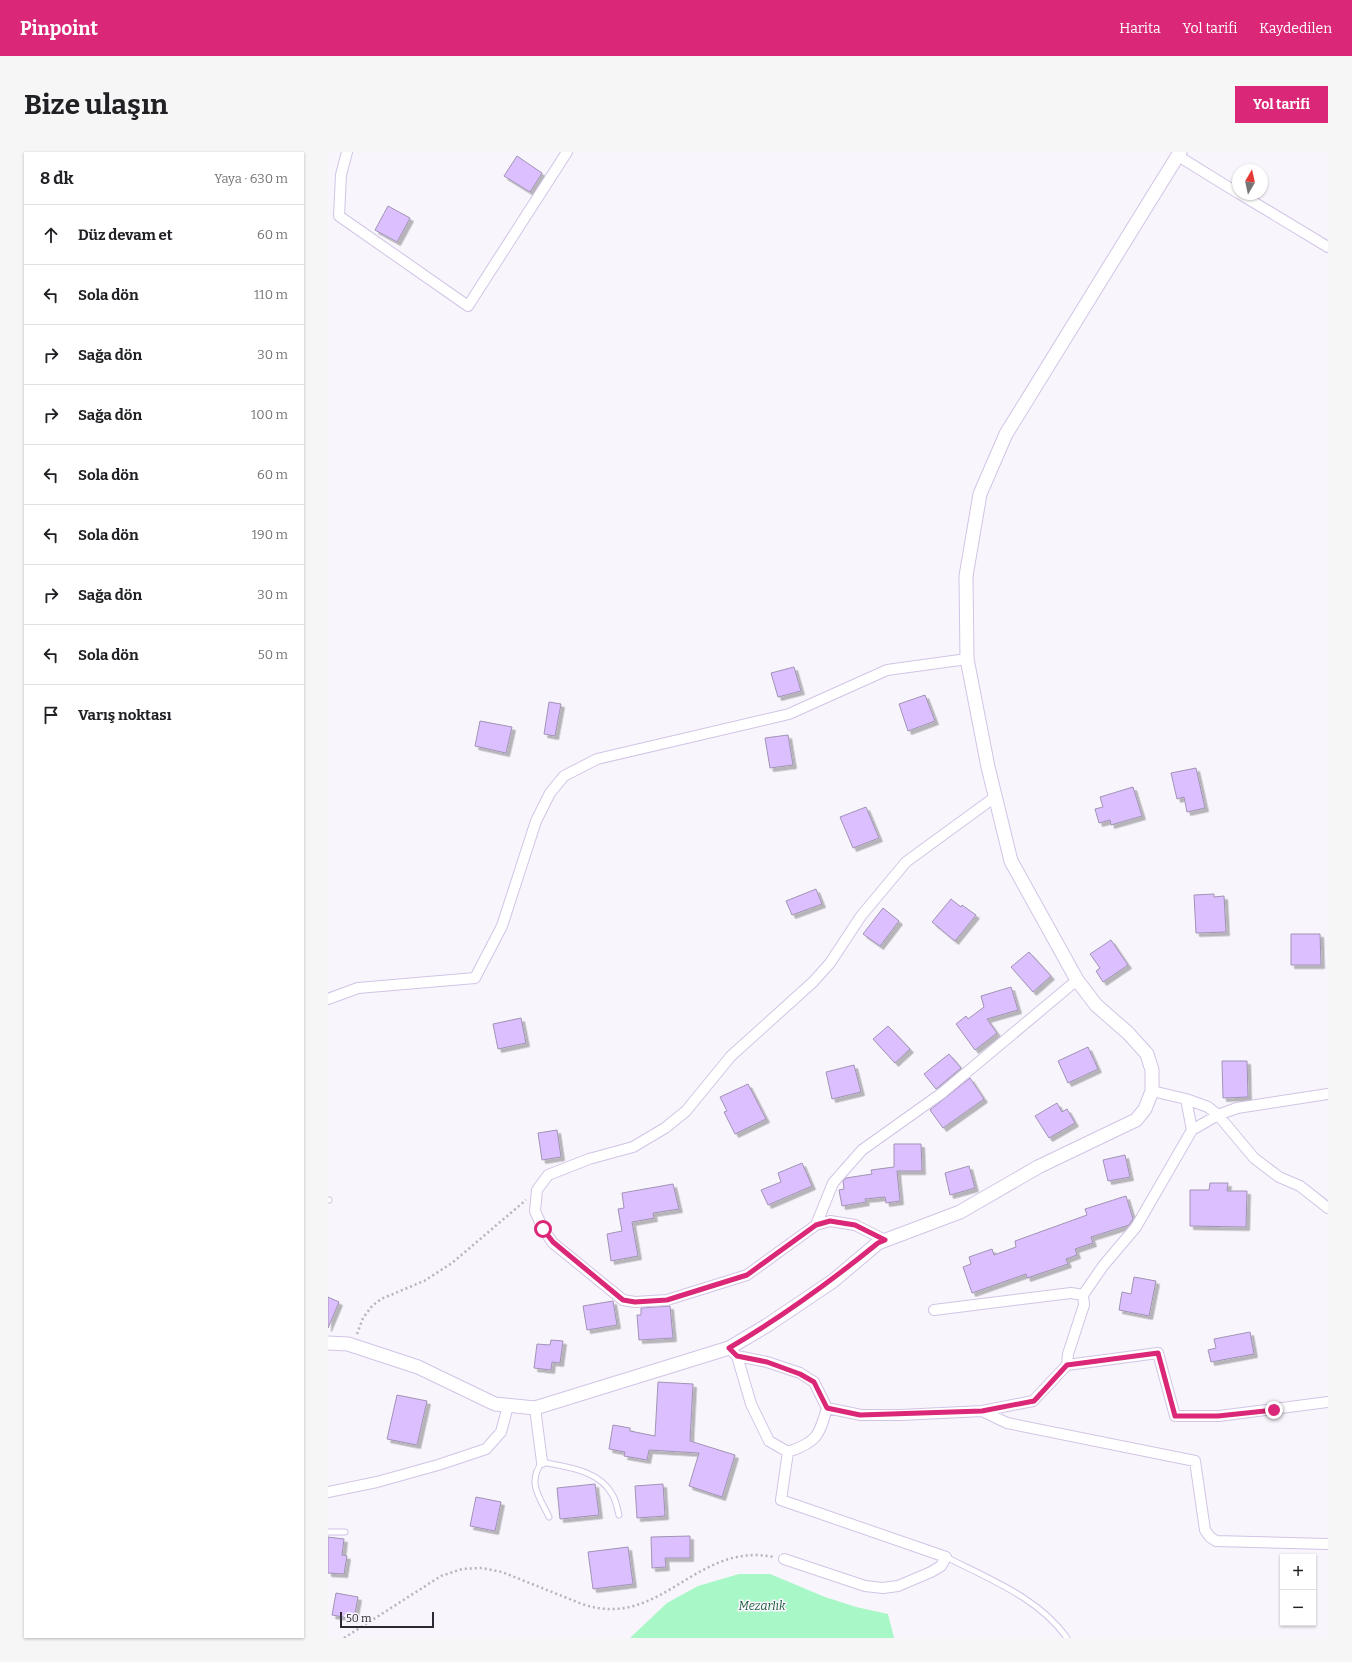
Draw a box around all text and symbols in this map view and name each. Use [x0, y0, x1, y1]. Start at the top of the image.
text: Pinpoint [20, 17, 98, 40]
text: Harita [1119, 20, 1161, 37]
text: Yol tarifi [1183, 20, 1237, 37]
text: Kaydedilen [1259, 20, 1332, 37]
button: Yol tarifi [1235, 86, 1328, 123]
text: Bize ulaşın [24, 88, 168, 121]
north arrow [1232, 164, 1268, 200]
text: 8 dk [40, 168, 74, 189]
text: Yaya · 630 m [214, 171, 288, 186]
icon: ahead [40, 224, 62, 246]
text: Düz devam et [78, 226, 173, 244]
text: 60 m [257, 227, 288, 242]
icon: left [40, 284, 62, 306]
text: Sola dön [78, 286, 139, 304]
text: 110 m [254, 287, 288, 302]
icon: right [40, 344, 62, 366]
text: Sağa dön [78, 346, 142, 364]
text: 30 m [257, 347, 288, 362]
icon: right [40, 404, 62, 426]
text: Sağa dön [78, 406, 142, 424]
text: 100 m [251, 407, 288, 422]
icon: left [40, 464, 62, 486]
text: Sola dön [78, 466, 139, 484]
text: 60 m [257, 467, 288, 482]
icon: left [40, 524, 62, 546]
text: Sola dön [78, 526, 139, 544]
text: 190 m [252, 527, 288, 542]
icon: right [40, 584, 62, 606]
text: Sağa dön [78, 586, 142, 604]
text: 30 m [257, 587, 288, 602]
icon: left [40, 644, 62, 666]
text: Sola dön [78, 646, 139, 664]
text: 50 m [258, 647, 288, 662]
icon: arrive [40, 704, 62, 726]
text: Varış noktası [78, 706, 171, 724]
route start [534, 1220, 552, 1238]
route end [1265, 1401, 1283, 1419]
map controls [1280, 1554, 1316, 1626]
button: + [1280, 1554, 1316, 1590]
button: − [1280, 1590, 1316, 1626]
park label: Mezarlık [739, 1599, 786, 1613]
scale bar [340, 1610, 434, 1629]
text: 50 m [346, 1612, 372, 1625]

